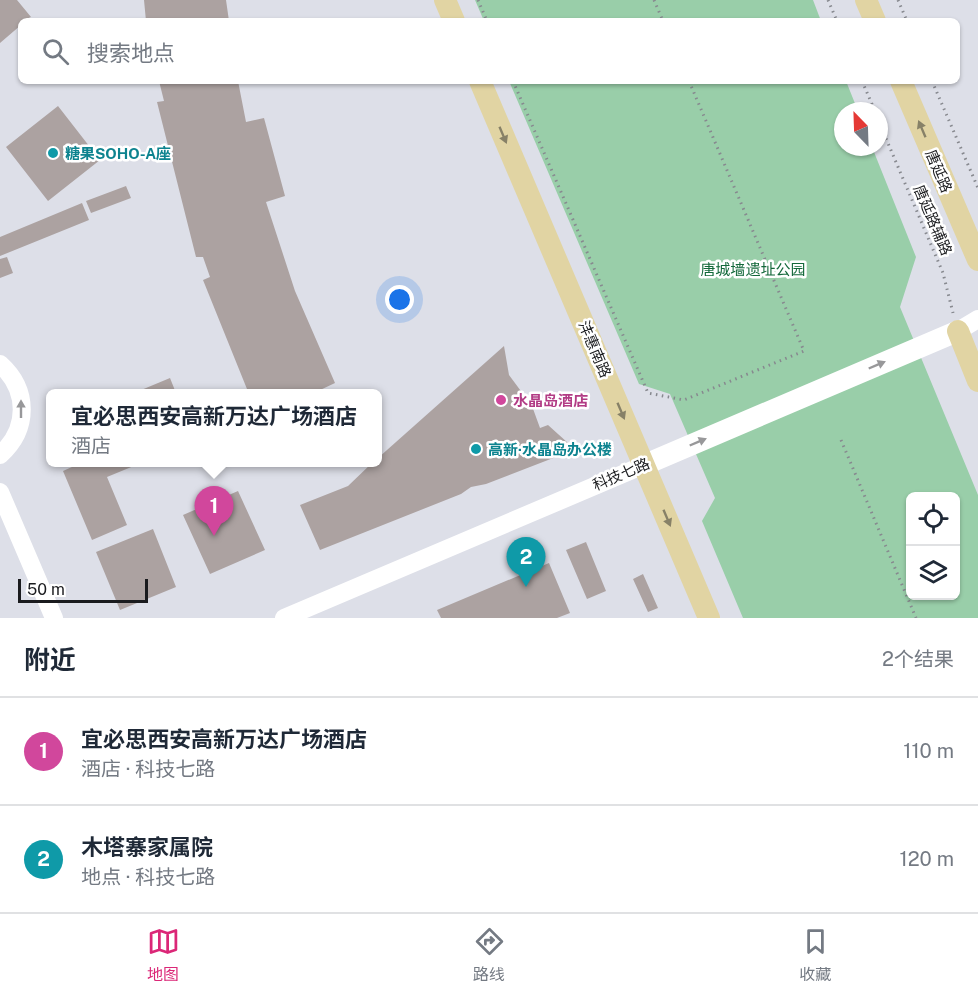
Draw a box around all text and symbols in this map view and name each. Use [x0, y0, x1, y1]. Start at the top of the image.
search box [18, 18, 960, 84]
icon: search [39, 35, 72, 68]
text: 搜索地点 [87, 40, 175, 66]
north arrow [834, 102, 888, 156]
one-way arrow [917, 121, 926, 138]
one-way arrow [498, 126, 508, 144]
place label: 糖果SOHO-A座 [65, 145, 171, 162]
marker: 糖果SOHO-A座 [46, 146, 60, 160]
street label: 唐延路 [922, 147, 956, 195]
street label: 唐延路辅路 [911, 182, 955, 258]
park label: 唐城墙遗址公园 [700, 261, 806, 278]
your location [385, 285, 414, 314]
street label: 沣惠南路 [575, 318, 615, 380]
one-way arrow [868, 360, 886, 369]
popup [46, 389, 382, 467]
place label: 水晶岛酒店 [513, 392, 588, 409]
marker: 水晶岛酒店 [494, 393, 508, 407]
one-way arrow [16, 400, 26, 419]
one-way arrow [616, 402, 626, 420]
text: 宜必思西安高新万达广场酒店 [71, 403, 357, 429]
text: 酒店 [71, 434, 111, 458]
one-way arrow [689, 437, 706, 446]
place label: 高新·水晶岛办公楼 [488, 441, 612, 458]
marker: 高新·水晶岛办公楼 [469, 442, 483, 456]
street label: 科技七路 [590, 454, 652, 494]
pin: 1 [194, 486, 234, 536]
map controls [906, 492, 960, 600]
button: locate [906, 492, 960, 546]
one-way arrow [662, 510, 672, 528]
pin: 2 [506, 538, 546, 587]
button: layers [906, 546, 960, 600]
scale bar [18, 576, 148, 604]
text: 50 m [27, 580, 65, 599]
text: 附近 [24, 644, 76, 675]
text: 2个结果 [882, 647, 954, 671]
text: 宜必思西安高新万达广场酒店 [81, 726, 367, 752]
text: 1 [39, 739, 48, 763]
text: 110 m [903, 739, 954, 763]
text: 酒店 · 科技七路 [81, 757, 215, 781]
text: 木塔寨家属院 [81, 834, 213, 860]
text: 2 [37, 847, 50, 871]
text: 120 m [900, 847, 954, 871]
text: 地点 · 科技七路 [81, 865, 215, 889]
tab: 地图 [147, 925, 180, 985]
tab: 路线 [473, 925, 506, 985]
tab: 收藏 [799, 925, 832, 985]

